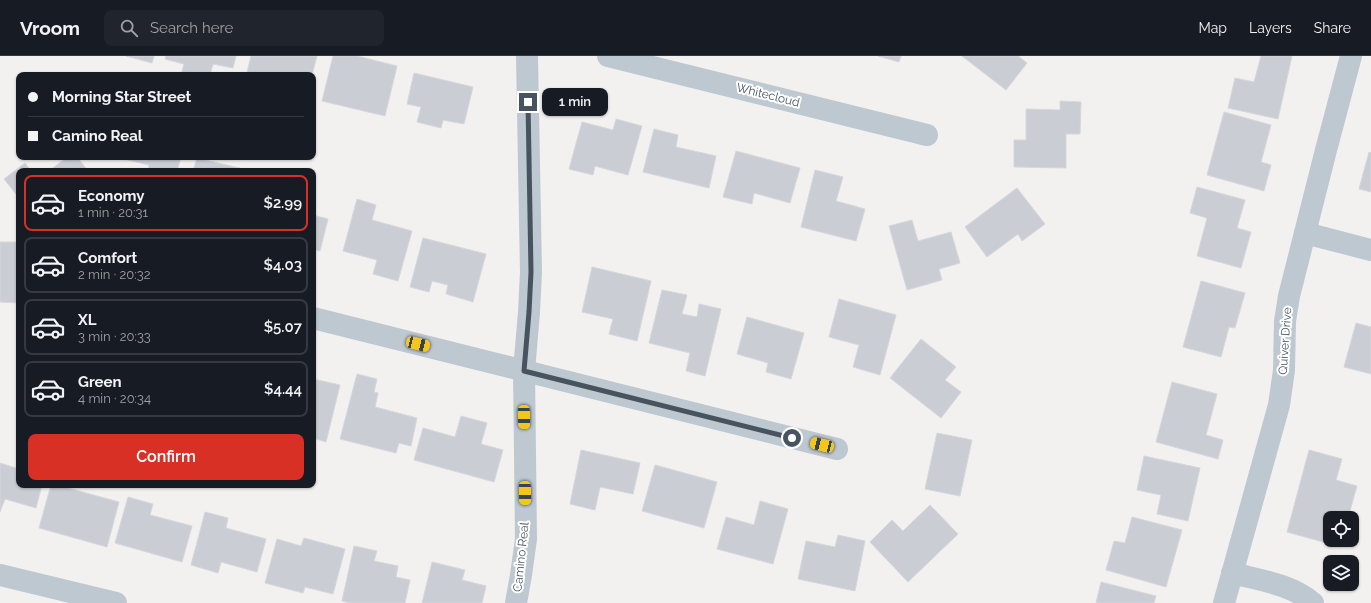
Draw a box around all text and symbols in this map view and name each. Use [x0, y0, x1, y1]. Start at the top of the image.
search box [104, 10, 384, 46]
text: Vroom [20, 17, 80, 39]
icon: search [118, 17, 140, 39]
text: Search here [150, 19, 233, 37]
text: Map [1199, 20, 1227, 36]
text: Layers [1249, 20, 1292, 36]
text: Share [1314, 20, 1351, 36]
street label: Whitecloud [735, 80, 801, 110]
text: Morning Star Street [52, 88, 191, 106]
callout: 1 min [542, 88, 608, 116]
route end [519, 93, 537, 111]
text: 1 min [559, 94, 591, 109]
text: Camino Real [52, 127, 143, 145]
icon: car [30, 185, 66, 221]
text: Economy [78, 187, 145, 205]
text: $2.99 [263, 194, 302, 212]
text: 1 min · 20:31 [78, 205, 148, 220]
icon: car [30, 247, 66, 283]
text: Comfort [78, 249, 137, 267]
text: $4.03 [263, 256, 302, 274]
text: 2 min · 20:32 [78, 267, 150, 282]
street label: Quiver Drive [1276, 307, 1294, 375]
icon: car [30, 309, 66, 345]
text: XL [78, 311, 96, 329]
text: $5.07 [264, 318, 302, 336]
text: 3 min · 20:33 [78, 329, 151, 344]
car [405, 335, 431, 353]
icon: car [30, 371, 66, 407]
text: Green [78, 373, 122, 391]
text: $4.44 [264, 380, 302, 398]
text: 4 min · 20:34 [78, 391, 151, 406]
car [518, 405, 530, 429]
route start [783, 429, 801, 447]
button: Confirm [28, 434, 304, 480]
car [809, 436, 835, 454]
car [519, 481, 531, 505]
map controls [1323, 511, 1359, 591]
button: locate [1323, 511, 1359, 547]
street label: Camino Real [510, 521, 532, 593]
button: layers [1323, 555, 1359, 591]

